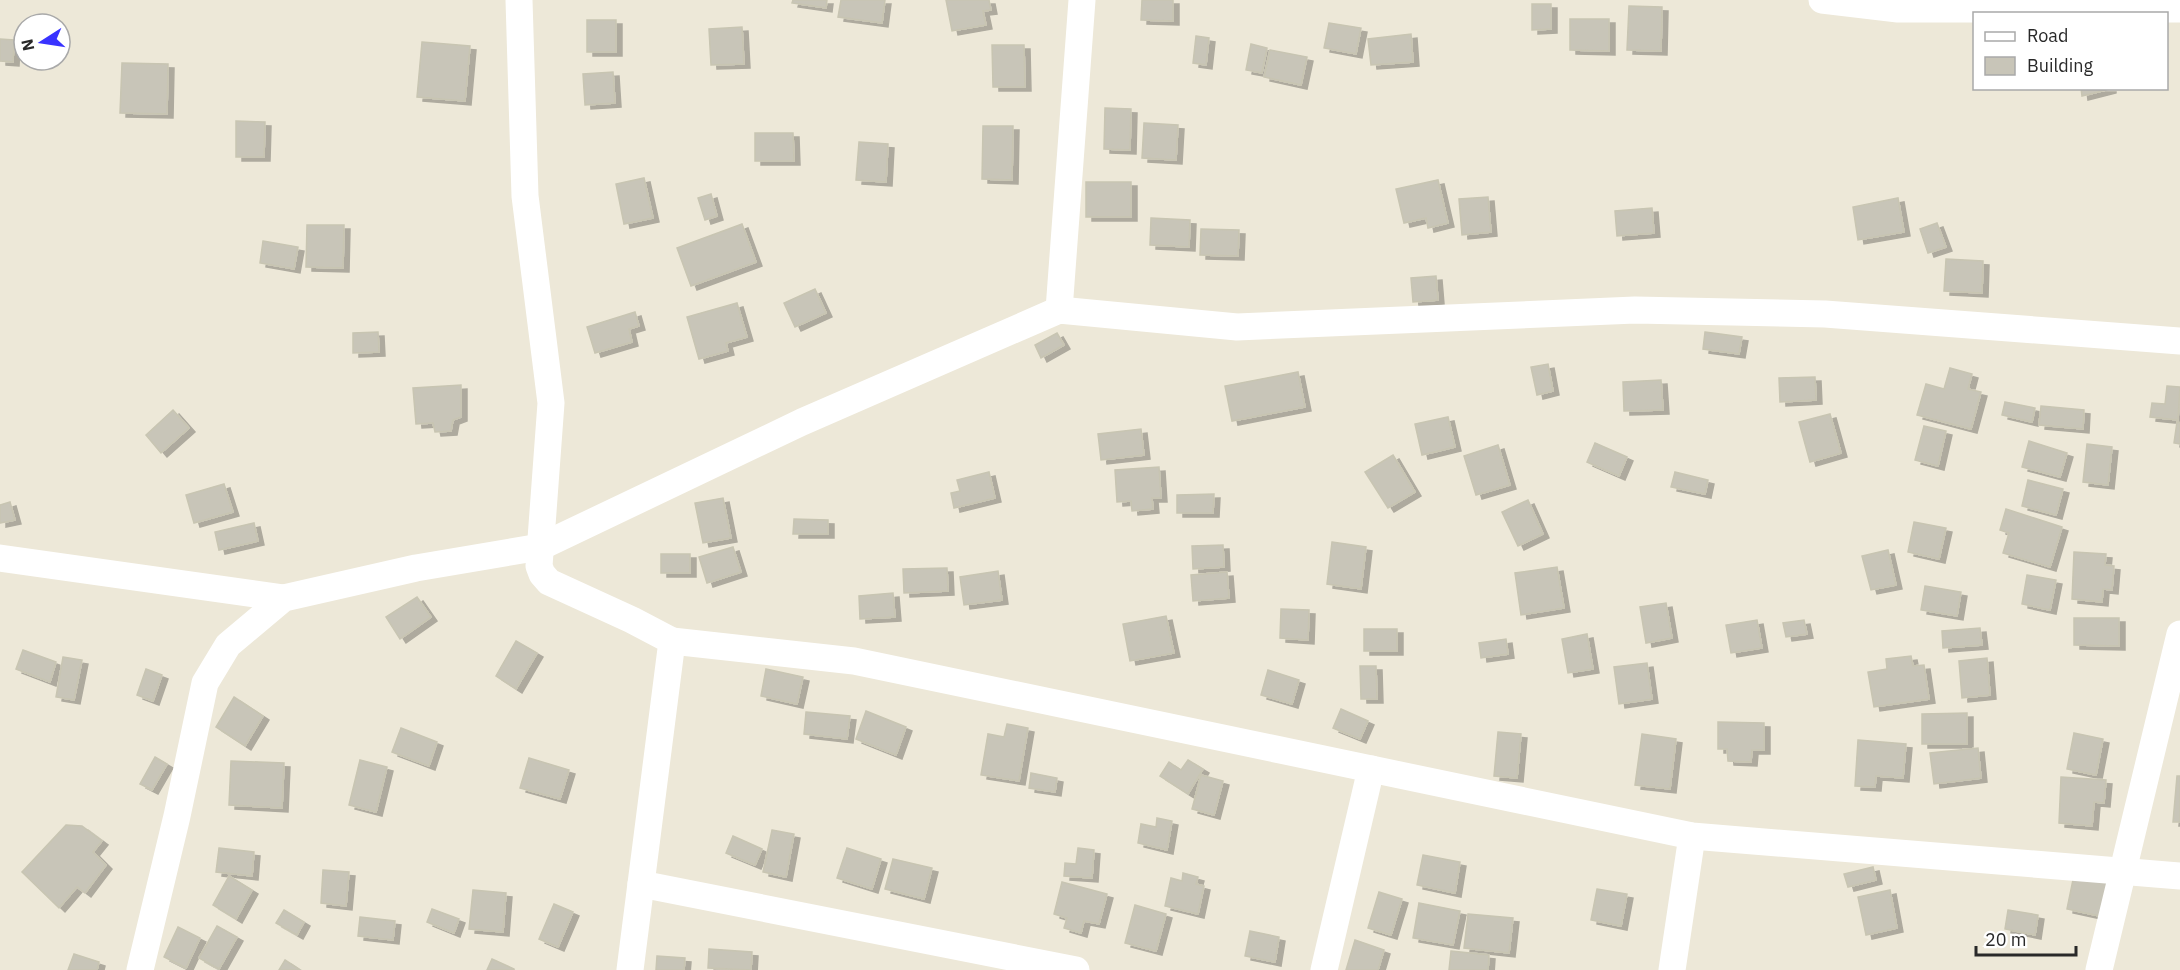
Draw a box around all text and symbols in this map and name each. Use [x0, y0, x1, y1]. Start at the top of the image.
north arrow [12, 12, 72, 72]
legend [1973, 12, 2168, 90]
text: Road [2027, 24, 2068, 47]
text: N [16, 37, 38, 53]
text: Building [2027, 54, 2094, 77]
scale bar [1976, 919, 2076, 957]
text: 20 m [1985, 928, 2027, 951]

